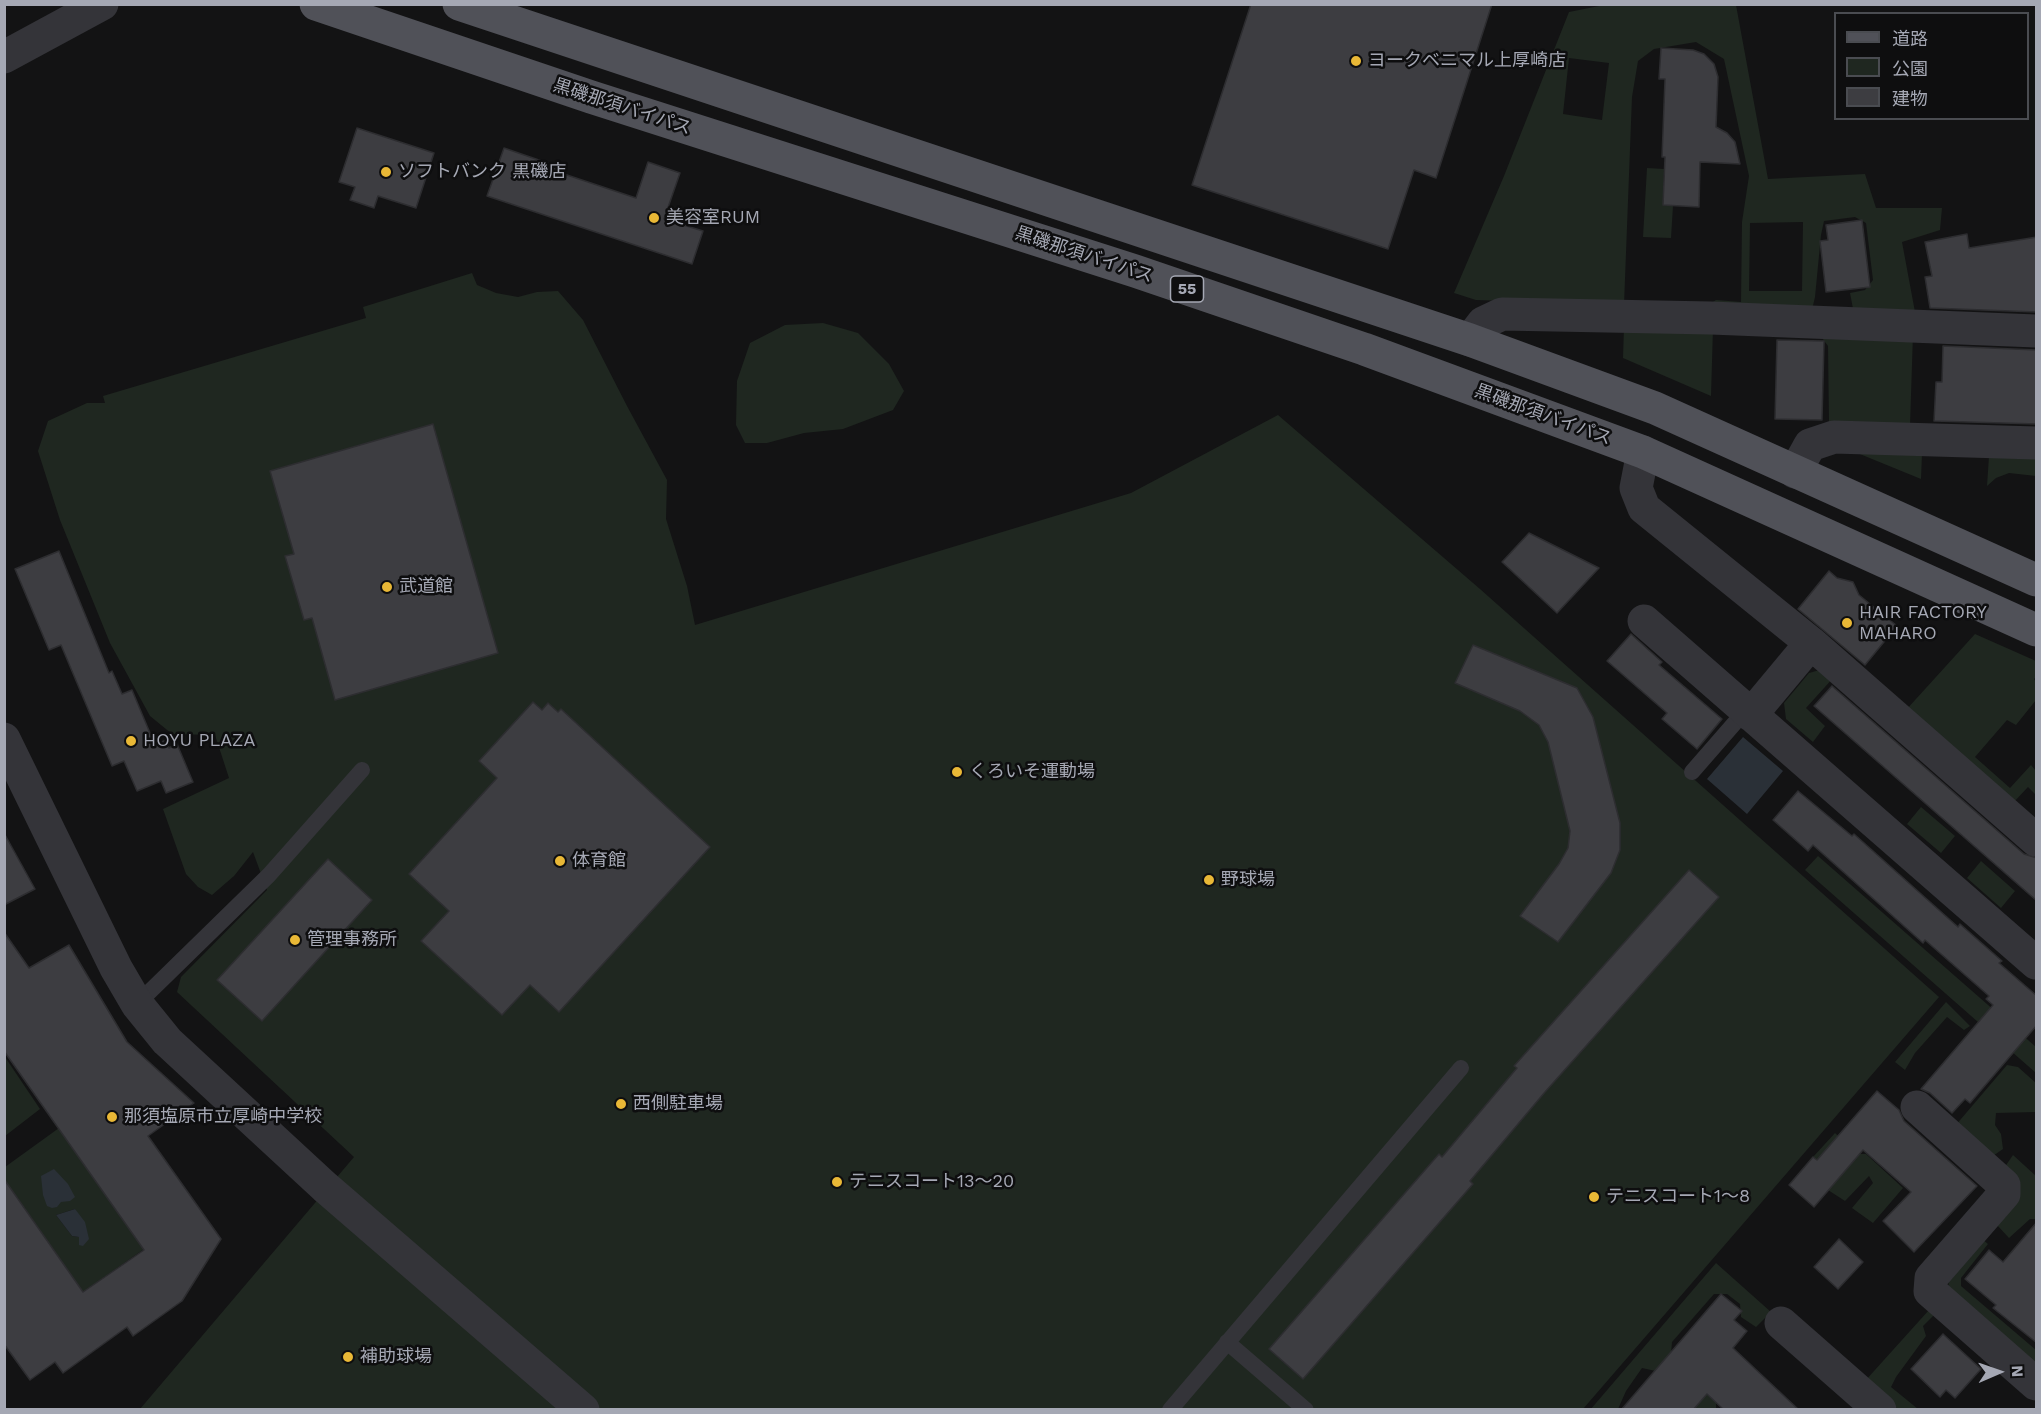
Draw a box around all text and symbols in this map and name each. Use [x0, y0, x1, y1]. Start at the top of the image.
legend [1834, 12, 2029, 120]
text: 道路 [1892, 28, 1928, 49]
place label: ヨークベニマル上厚崎店 [1368, 50, 1566, 72]
marker: ヨークベニマル上厚崎店 [1349, 54, 1363, 68]
text: 公園 [1892, 58, 1928, 79]
street label: 黒磯那須バイパス [550, 74, 694, 140]
text: 建物 [1892, 88, 1928, 109]
place label: ソフトバンク 黒磯店 [398, 161, 566, 183]
marker: ソフトバンク 黒磯店 [379, 165, 393, 179]
place label: 美容室RUM [666, 207, 760, 229]
marker: 美容室RUM [647, 211, 661, 225]
street label: 黒磯那須バイパス [1012, 222, 1156, 288]
road number: 55 [1170, 276, 1204, 302]
street label: 黒磯那須バイパス [1472, 380, 1614, 450]
place label: 武道館 [399, 576, 453, 598]
marker: 武道館 [380, 580, 394, 594]
place label: HAIR FACTORY MAHARO [1859, 602, 1987, 644]
marker: HAIR FACTORY MAHARO [1840, 616, 1854, 630]
place label: HOYU PLAZA [143, 730, 255, 752]
marker: HOYU PLAZA [124, 734, 138, 748]
place label: くろいそ運動場 [969, 761, 1095, 783]
marker: くろいそ運動場 [950, 765, 964, 779]
place label: 体育館 [572, 850, 626, 872]
marker: 体育館 [553, 854, 567, 868]
place label: 野球場 [1221, 869, 1275, 891]
marker: 野球場 [1202, 873, 1216, 887]
place label: 管理事務所 [307, 929, 397, 951]
marker: 管理事務所 [288, 933, 302, 947]
place label: 西側駐車場 [633, 1093, 723, 1115]
marker: 西側駐車場 [614, 1097, 628, 1111]
place label: 那須塩原市立厚崎中学校 [124, 1106, 322, 1128]
marker: 那須塩原市立厚崎中学校 [105, 1110, 119, 1124]
place label: テニスコート13～20 [849, 1171, 1014, 1193]
marker: テニスコート13～20 [830, 1175, 844, 1189]
place label: テニスコート1～8 [1606, 1186, 1750, 1208]
marker: テニスコート1～8 [1587, 1190, 1601, 1204]
north arrow [1969, 1342, 2029, 1402]
place label: 補助球場 [360, 1346, 432, 1368]
marker: 補助球場 [341, 1350, 355, 1364]
text: N [2008, 1365, 2027, 1378]

